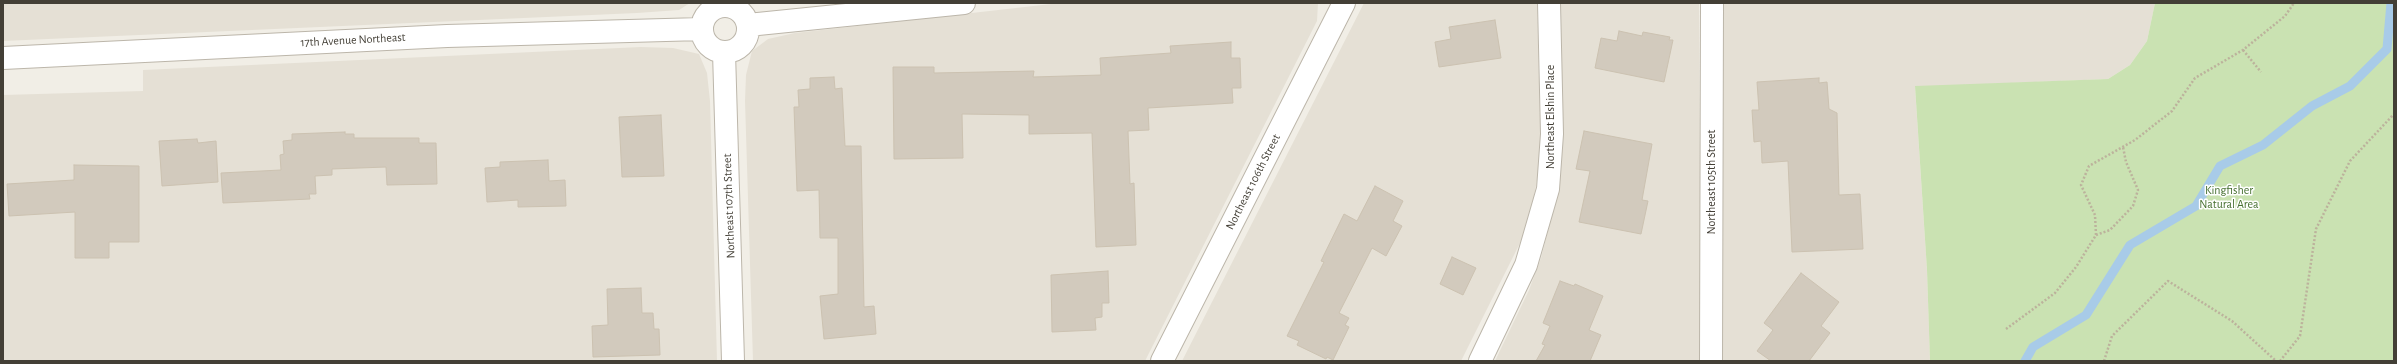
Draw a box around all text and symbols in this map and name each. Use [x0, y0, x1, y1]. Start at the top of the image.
street label: 17th Avenue Northeast [300, 30, 406, 50]
street label: Northeast Elshin Place [1543, 65, 1557, 169]
street label: Northeast 105th Street [1704, 130, 1718, 234]
street label: Northeast 106th Street [1223, 132, 1283, 232]
street label: Northeast 107th Street [720, 153, 738, 259]
park label: Kingfisher Natural Area [2199, 183, 2259, 211]

